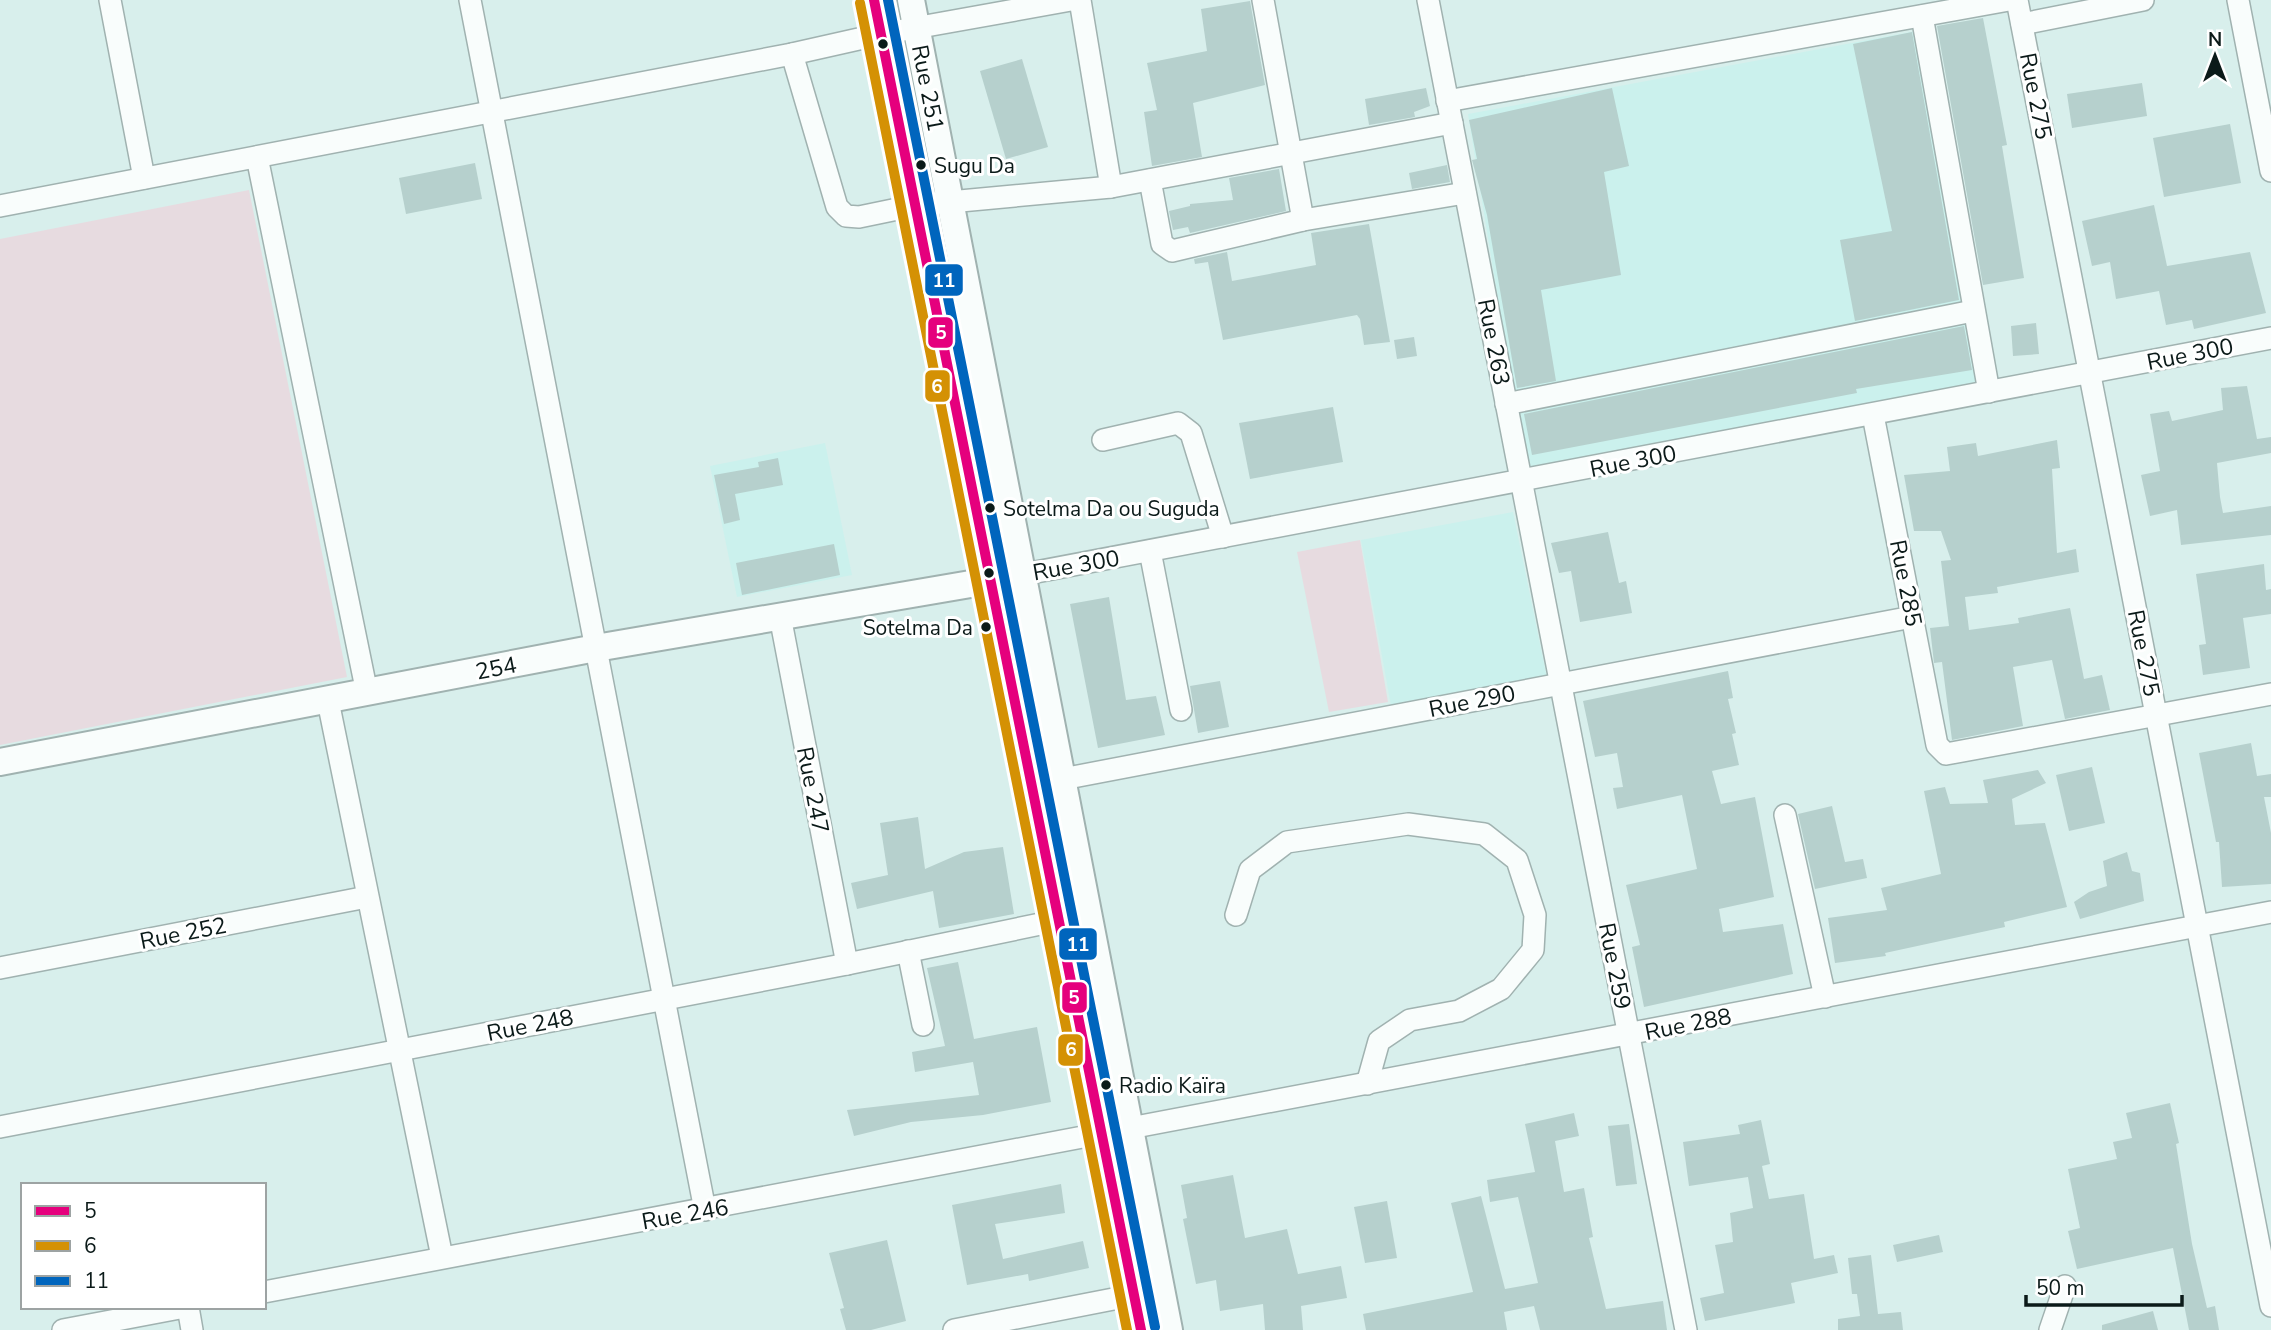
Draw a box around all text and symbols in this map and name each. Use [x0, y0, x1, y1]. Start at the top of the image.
north arrow [2180, 21, 2250, 91]
text: N [2208, 27, 2222, 53]
unlabelled marker [876, 37, 890, 51]
street label: Rue 251 [904, 42, 951, 134]
street label: Rue 275 [2012, 50, 2059, 142]
place label: Sugu Da [934, 152, 1015, 180]
marker: Sugu Da [914, 158, 928, 172]
line badge: 11 [924, 263, 964, 297]
text: 11 [933, 268, 955, 294]
street label: Rue 263 [1470, 296, 1517, 388]
line badge: 5 [927, 316, 954, 349]
text: 5 [935, 320, 947, 346]
street label: Rue 300 [2144, 331, 2236, 378]
line badge: 6 [924, 369, 951, 403]
text: 6 [931, 374, 943, 400]
street label: Rue 300 [1587, 438, 1679, 485]
place label: Sotelma Da ou Suguda [1003, 495, 1220, 523]
marker: Sotelma Da ou Suguda [983, 501, 997, 515]
street label: Rue 285 [1882, 537, 1929, 629]
street label: Rue 300 [1030, 543, 1122, 588]
unlabelled marker [982, 566, 996, 580]
street label: Rue 275 [2120, 607, 2167, 699]
place label: Sotelma Da [863, 614, 973, 642]
marker: Sotelma Da [979, 620, 993, 634]
street label: 254 [473, 649, 519, 688]
street label: Rue 290 [1426, 678, 1518, 725]
street label: Rue 247 [789, 744, 836, 836]
street label: Rue 252 [137, 910, 229, 957]
street label: Rue 259 [1591, 920, 1638, 1012]
line badge: 11 [1058, 927, 1098, 961]
text: 11 [1067, 932, 1089, 958]
line badge: 5 [1061, 981, 1088, 1014]
text: 5 [1068, 985, 1080, 1011]
street label: Rue 288 [1642, 1001, 1734, 1048]
street label: Rue 248 [484, 1002, 576, 1049]
line badge: 6 [1057, 1033, 1084, 1067]
text: 6 [1065, 1037, 1077, 1063]
place label: Radio Kaïra [1119, 1072, 1226, 1100]
marker: Radio Kaïra [1099, 1078, 1113, 1092]
legend [21, 1183, 266, 1309]
street label: Rue 246 [639, 1192, 731, 1237]
text: 5 [84, 1197, 97, 1225]
text: 6 [84, 1232, 97, 1260]
scale bar [2026, 1264, 2182, 1308]
text: 11 [84, 1267, 109, 1295]
text: 50 m [2036, 1274, 2085, 1302]

